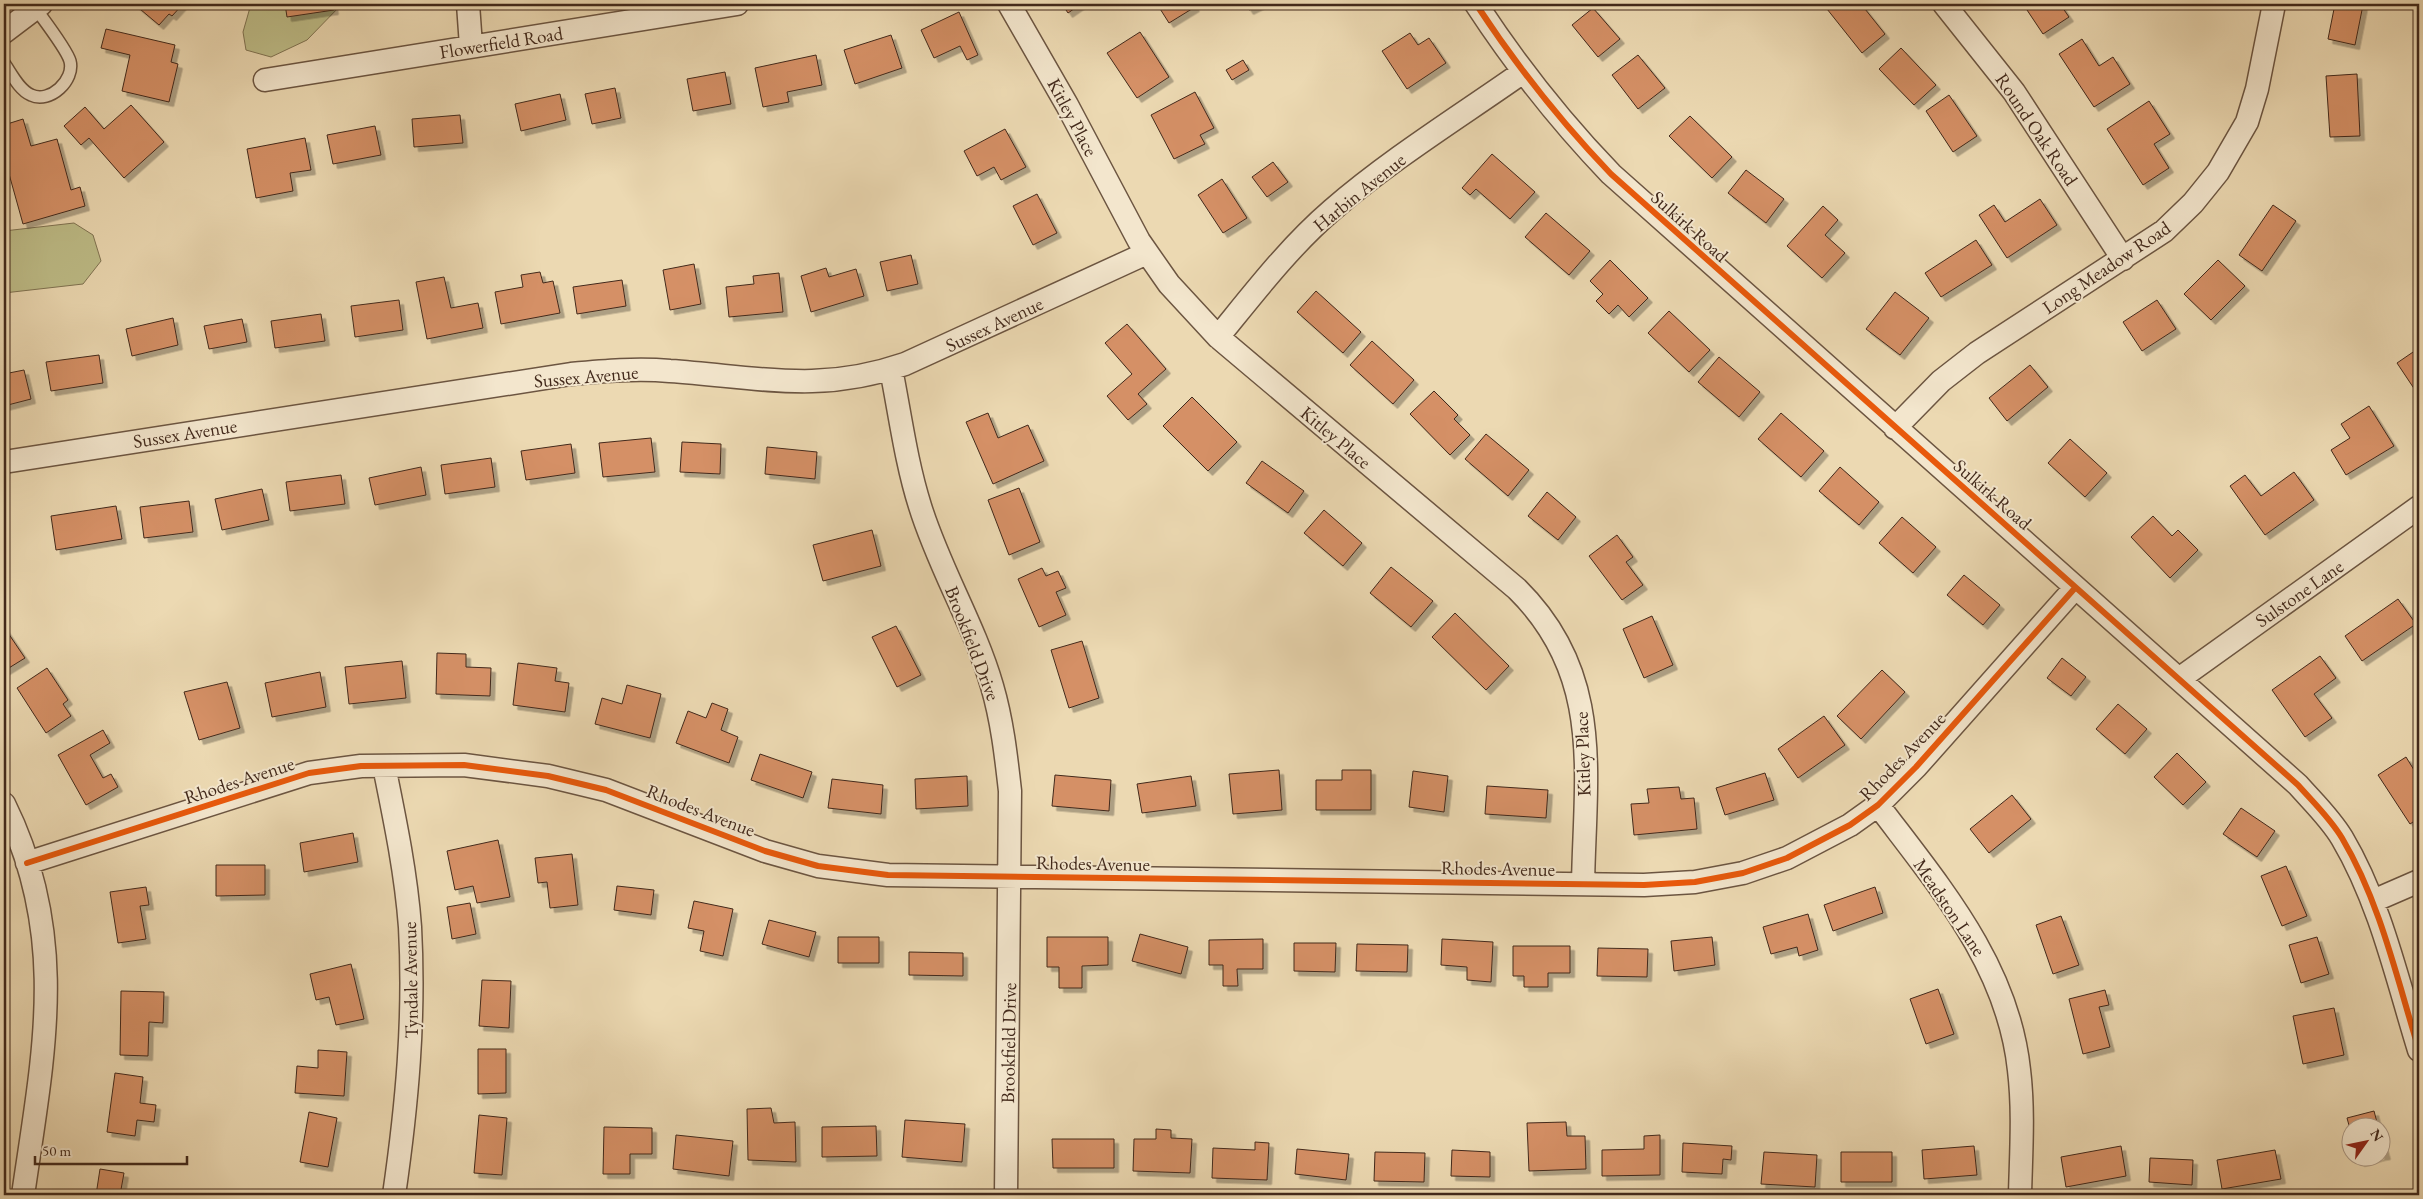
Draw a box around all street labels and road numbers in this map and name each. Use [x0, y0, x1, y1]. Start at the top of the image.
street label: Flowerfield Road [438, 20, 565, 65]
street label: Round Oak Road [1990, 68, 2084, 191]
street label: Kitley Place [1042, 74, 1104, 161]
street label: Harbin Avenue [1308, 147, 1411, 237]
street label: Sulkirk Road [1646, 185, 1734, 268]
street label: Long Meadow Road [2037, 215, 2176, 320]
street label: Sussex Avenue [941, 291, 1047, 358]
street label: Sussex Avenue [533, 359, 639, 394]
street label: Kitley Place [1295, 400, 1376, 474]
street label: Sussex Avenue [131, 413, 239, 454]
street label: Sulkirk Road [1948, 454, 2037, 535]
street label: Sulstone Lane [2250, 554, 2348, 633]
street label: Brookfield Drive [939, 582, 1006, 704]
street label: Rhodes Avenue [1854, 707, 1951, 806]
street label: Kitley Place [1569, 711, 1596, 797]
street label: Rhodes Avenue [181, 751, 297, 810]
street label: Rhodes Avenue [643, 778, 759, 843]
street label: Rhodes Avenue [1036, 850, 1150, 877]
street label: Meadston Lane [1908, 854, 1991, 961]
street label: Rhodes Avenue [1441, 855, 1555, 882]
street label: Tyndale Avenue [397, 921, 424, 1039]
street label: Brookfield Drive [995, 982, 1022, 1104]

